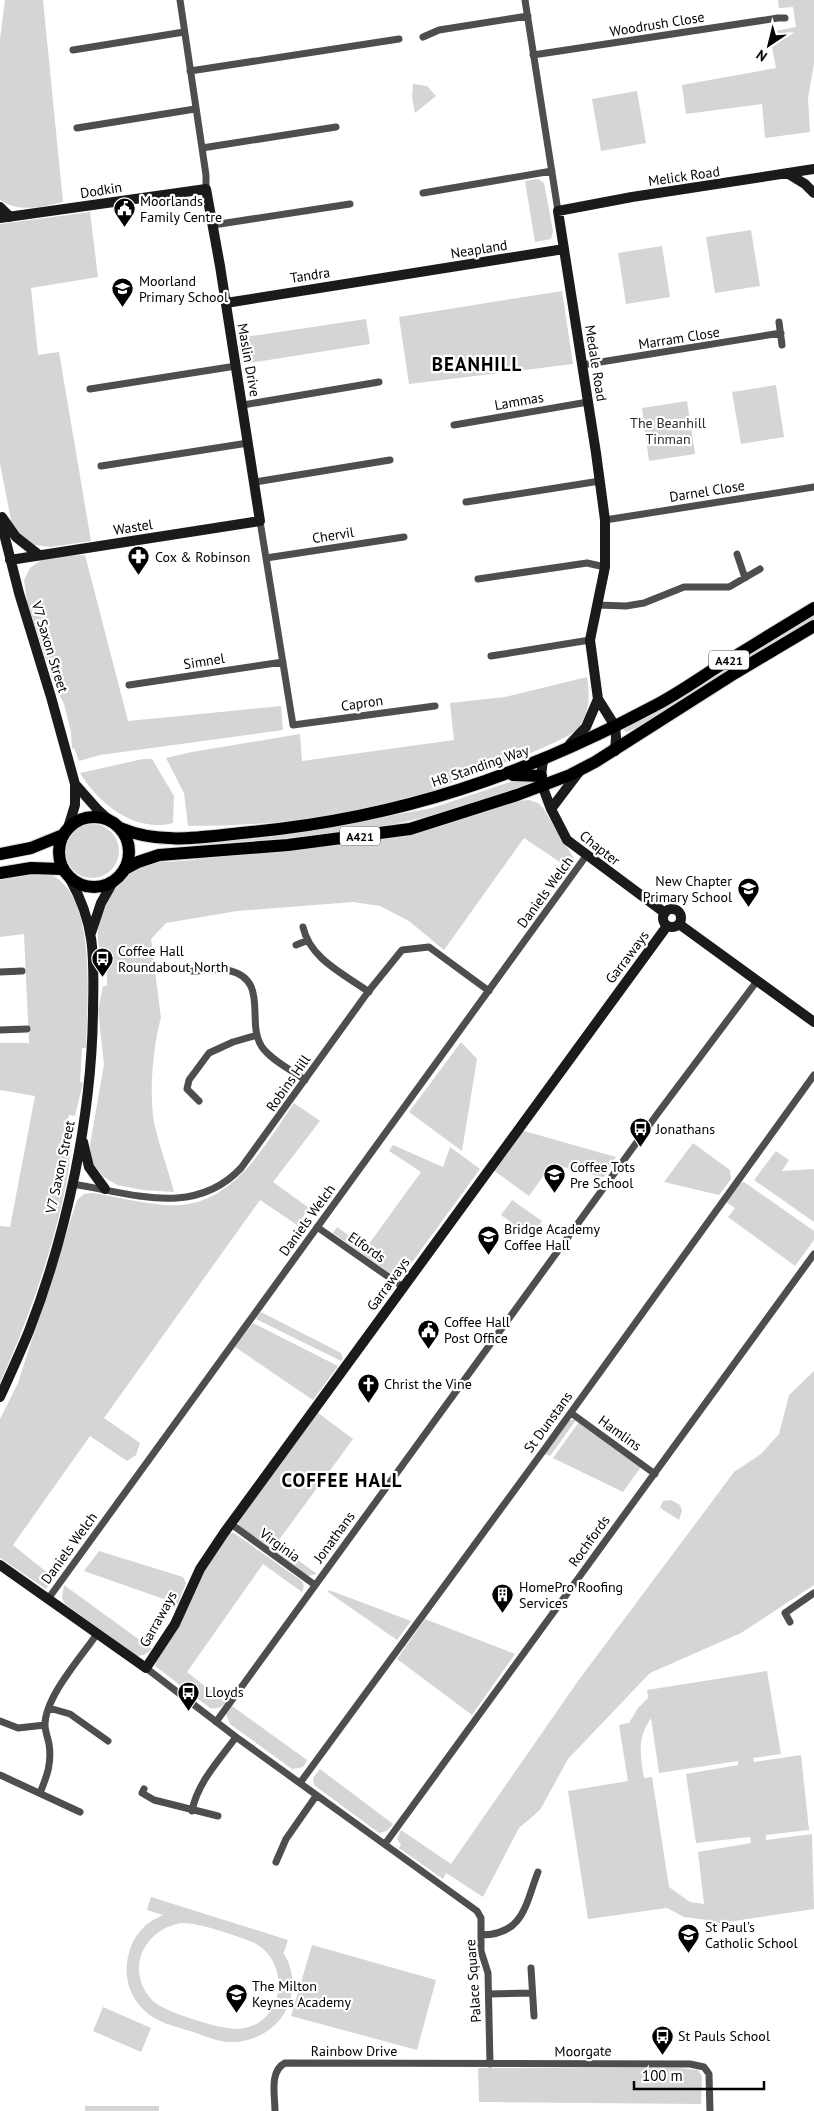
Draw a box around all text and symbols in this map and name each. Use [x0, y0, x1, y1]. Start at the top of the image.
street label: Woodrush Close [608, 8, 706, 40]
north arrow [744, 20, 794, 70]
text: N [753, 46, 770, 66]
street label: Melick Road [647, 162, 721, 190]
street label: Dodkin [79, 178, 123, 202]
place label: Moorlands Family Centre [140, 192, 222, 226]
public building icon: Moorlands Family Centre [112, 197, 136, 228]
street label: Neapland [449, 236, 509, 262]
street label: Tandra [289, 263, 331, 287]
place label: Moorland Primary School [139, 272, 228, 306]
school or university icon: Moorland Primary School [111, 277, 135, 308]
street label: Maslin Drive [234, 322, 264, 398]
street label: Medale Road [581, 323, 611, 403]
street label: Marram Close [637, 323, 721, 353]
district label: BEANHILL [432, 352, 522, 376]
street label: Lammas [493, 388, 545, 414]
park label: The Beanhill Tinman [630, 414, 706, 448]
street label: Darnel Close [668, 476, 746, 506]
street label: Wastel [112, 515, 154, 539]
street label: Chervil [311, 523, 355, 547]
pharmacy icon: Cox & Robinson [127, 545, 151, 576]
place label: Cox & Robinson [155, 548, 251, 566]
street label: V7 Saxon Street [27, 598, 72, 695]
street label: Simnel [182, 649, 226, 673]
road number: A421 [709, 650, 749, 670]
street label: Capron [340, 691, 384, 715]
street label: H8 Standing Way [429, 741, 532, 791]
road number: A421 [340, 826, 380, 846]
street label: Chapter [576, 827, 624, 870]
street label: Daniels Welch [513, 853, 577, 931]
place label: New Chapter Primary School [643, 872, 732, 906]
school or university icon: New Chapter Primary School [736, 877, 760, 908]
street label: Garraways [601, 927, 653, 987]
place label: Coffee Hall Roundabout North [118, 942, 228, 976]
bus stop icon: Coffee Hall Roundabout North [90, 947, 114, 978]
street label: Robins Hill [262, 1051, 314, 1115]
bus stop icon: Jonathans [628, 1117, 652, 1148]
street label: V7 Saxon Street [41, 1119, 79, 1216]
place label: Jonathans [655, 1120, 715, 1138]
place label: Coffee Tots Pre School [570, 1158, 635, 1192]
school or university icon: Coffee Tots Pre School [542, 1163, 566, 1194]
street label: Daniels Welch [275, 1181, 339, 1259]
place label: Bridge Academy Coffee Hall [504, 1220, 600, 1254]
school or university icon: Bridge Academy Coffee Hall [476, 1225, 500, 1256]
street label: Elfords [345, 1228, 389, 1266]
street label: Garraways [363, 1254, 413, 1314]
place label: Coffee Hall Post Office [444, 1313, 510, 1347]
public building icon: Coffee Hall Post Office [416, 1318, 440, 1349]
church icon: Christ the Vine [356, 1372, 380, 1403]
place label: Christ the Vine [384, 1375, 472, 1393]
street label: St Dunstans [520, 1388, 576, 1456]
street label: Hamlins [595, 1411, 645, 1455]
district label: COFFEE HALL [281, 1468, 403, 1492]
street label: Jonathans [309, 1508, 359, 1567]
street label: Daniels Welch [37, 1509, 101, 1587]
street label: Rochfords [564, 1512, 614, 1570]
street label: Virginia [255, 1524, 304, 1566]
place label: HomePro Roofing Services [519, 1578, 623, 1612]
building icon: HomePro Roofing Services [491, 1583, 515, 1614]
street label: Garraways [135, 1588, 181, 1650]
bus stop icon: Lloyds [177, 1680, 201, 1711]
place label: Lloyds [205, 1683, 244, 1701]
place label: St Paul's Catholic School [705, 1918, 798, 1952]
school or university icon: St Paul's Catholic School [677, 1923, 701, 1954]
street label: Palace Square [461, 1939, 485, 2023]
place label: The Milton Keynes Academy [252, 1977, 351, 2011]
school or university icon: The Milton Keynes Academy [224, 1982, 248, 2013]
bus stop icon: St Pauls School [650, 2024, 674, 2055]
place label: St Pauls School [678, 2027, 770, 2045]
street label: Rainbow Drive [311, 2042, 397, 2060]
street label: Moorgate [554, 2042, 612, 2060]
scale bar [634, 2058, 764, 2090]
text: 100 m [642, 2066, 683, 2085]

